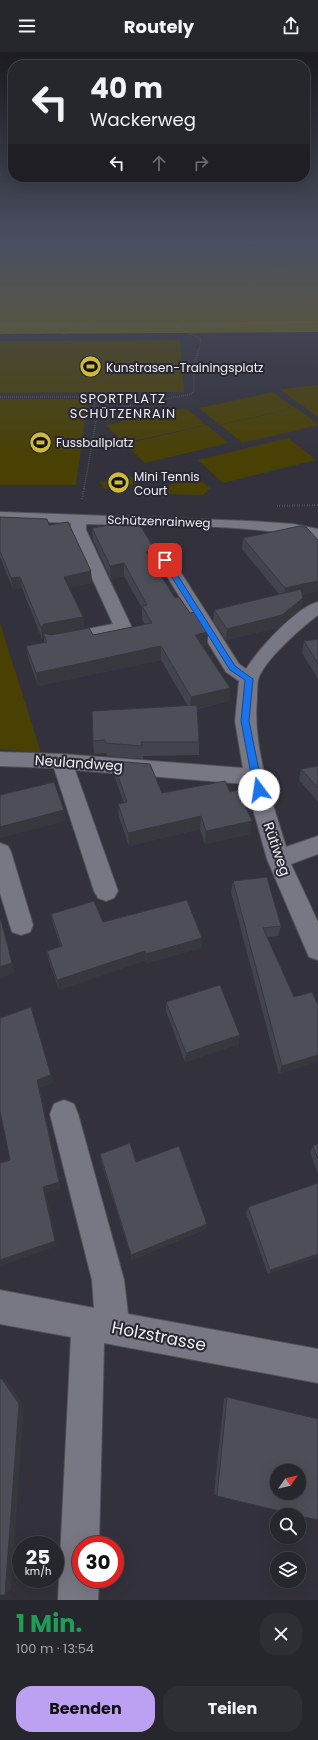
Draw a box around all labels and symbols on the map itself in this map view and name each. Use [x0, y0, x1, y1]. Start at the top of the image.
sports icon: Kunstrasen-Trainingsplatz [78, 354, 104, 380]
place label: Kunstrasen-Trainingsplatz [106, 359, 264, 376]
district label: SPORTPLATZ SCHÜTZENRAIN [70, 389, 176, 423]
sports icon: Fussballplatz [28, 429, 54, 455]
place label: Fussballplatz [56, 434, 133, 451]
place label: Mini Tennis Court [134, 468, 200, 499]
sports icon: Mini Tennis Court [105, 470, 131, 496]
street label: Schützenrainweg [107, 511, 211, 531]
pin [148, 543, 182, 577]
street label: Neulandweg [34, 750, 124, 776]
position arrow [238, 769, 280, 811]
street label: Rütiweg [258, 819, 296, 879]
street label: Holzstrasse [110, 1315, 208, 1357]
north arrow [270, 1464, 306, 1500]
speed limit sign: 30 [72, 1536, 124, 1588]

